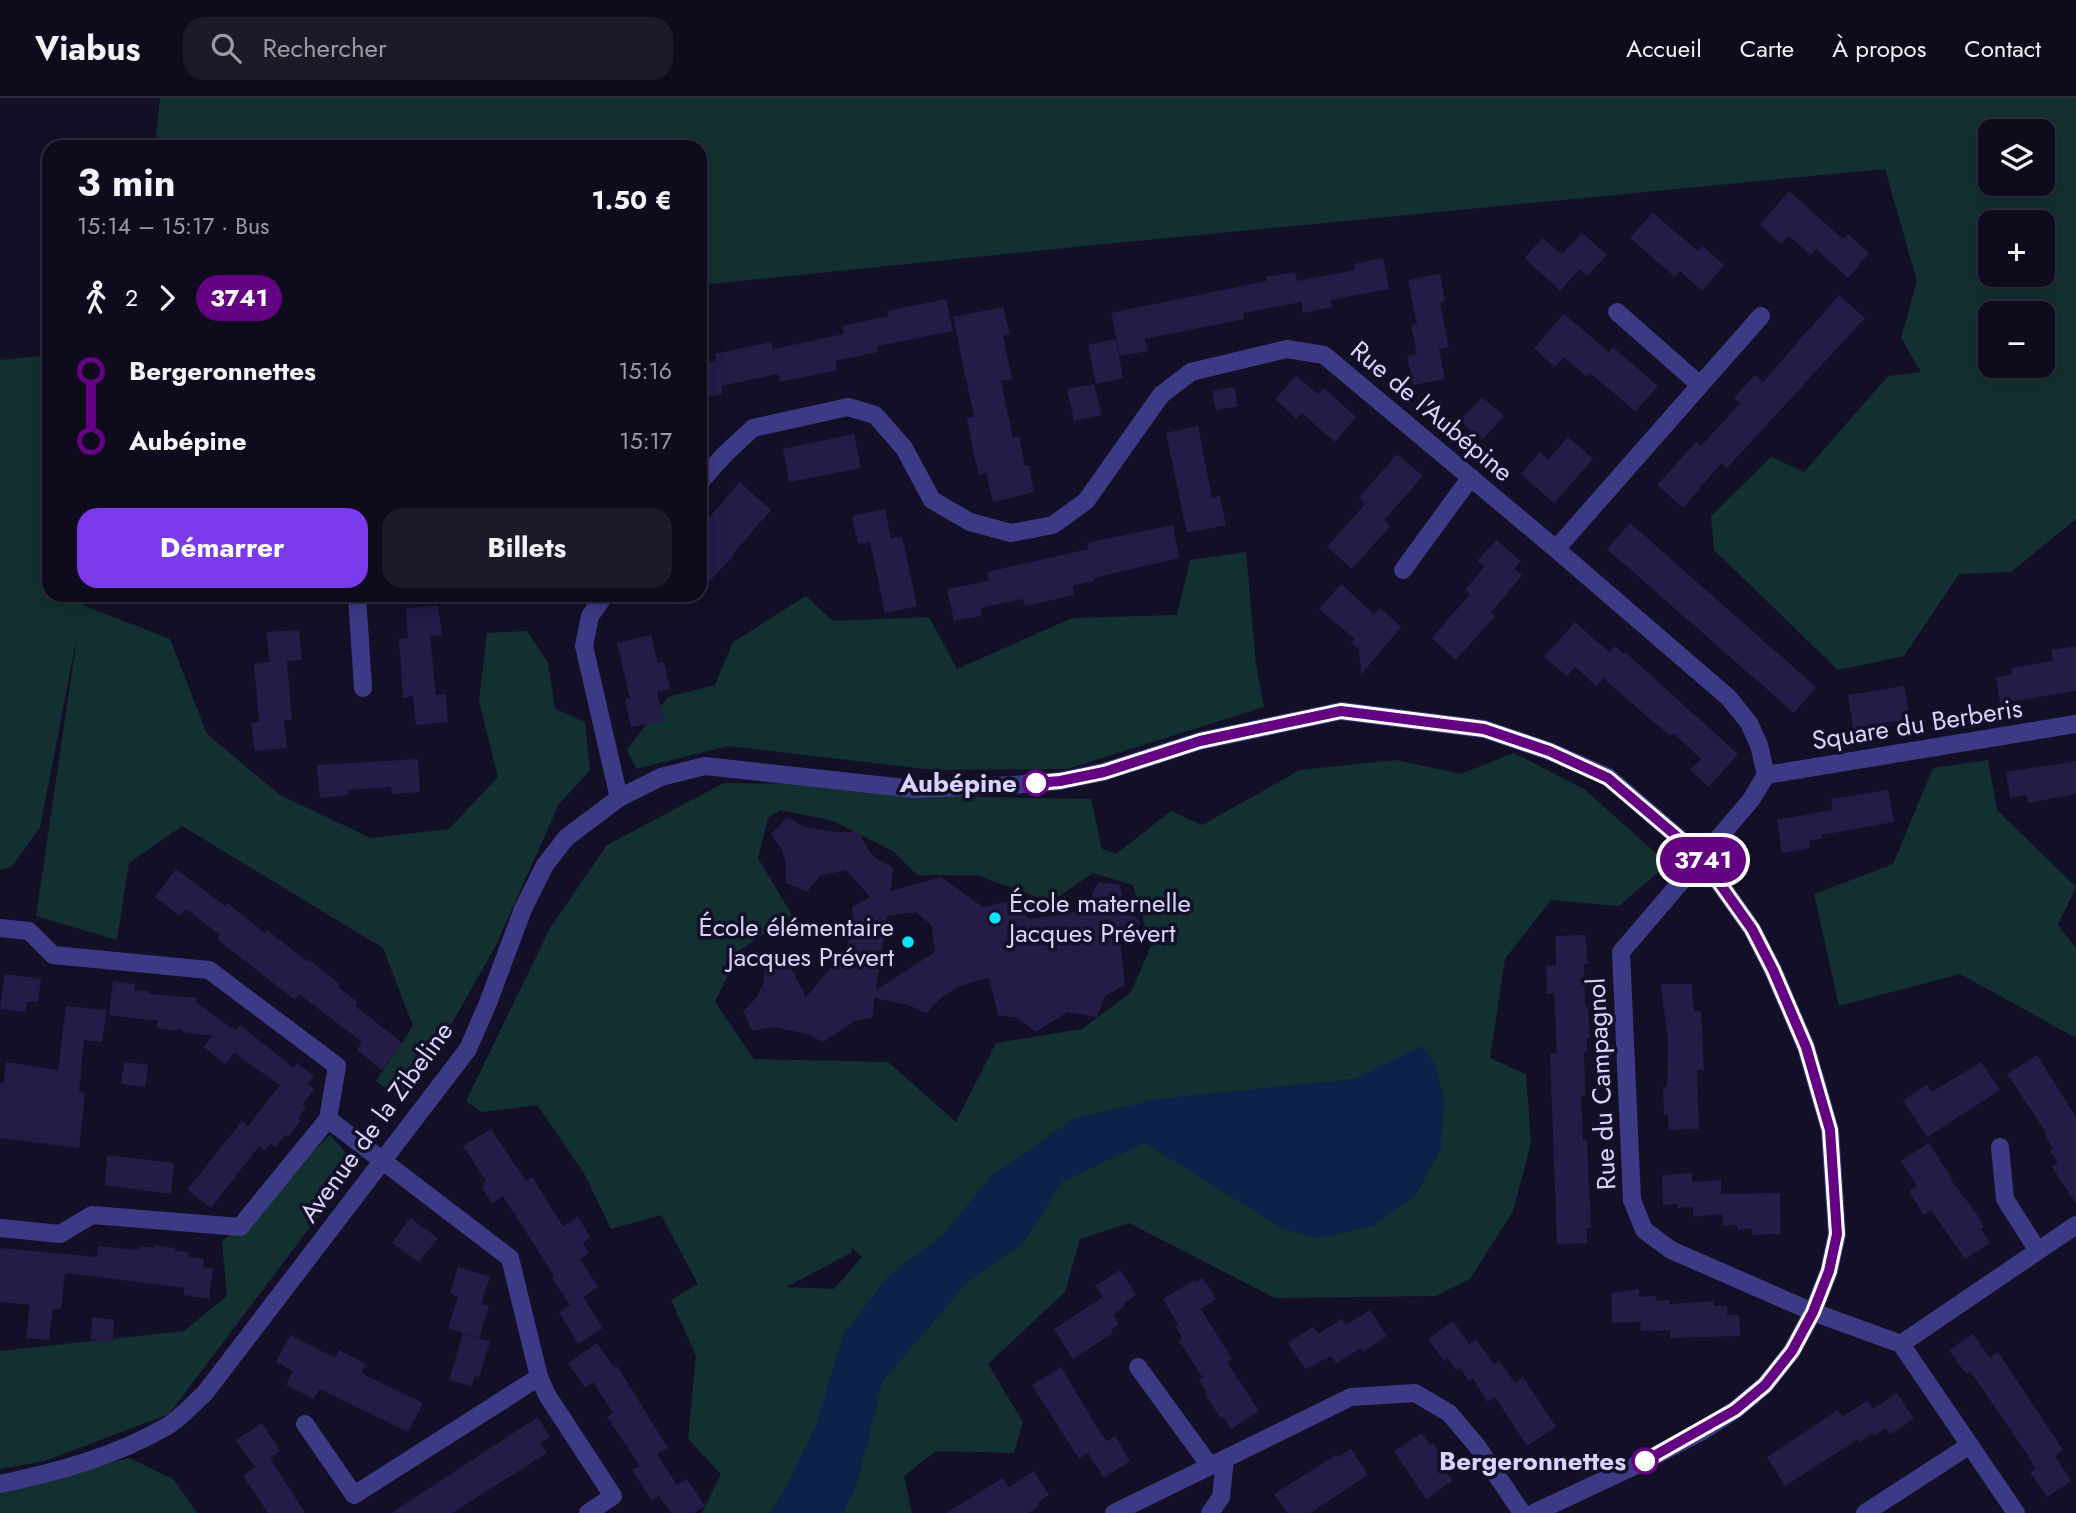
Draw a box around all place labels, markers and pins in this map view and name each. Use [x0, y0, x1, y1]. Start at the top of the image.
place label: Aubépine [898, 764, 1017, 802]
marker: Aubépine [1023, 770, 1049, 796]
place label: École maternelle Jacques Prévert [1006, 884, 1191, 952]
place label: École élémentaire Jacques Prévert [698, 908, 895, 976]
marker: École maternelle Jacques Prévert [987, 910, 1003, 926]
marker: École élémentaire Jacques Prévert [900, 934, 916, 950]
place label: Bergeronnettes [1439, 1442, 1626, 1480]
marker: Bergeronnettes [1632, 1448, 1658, 1474]

